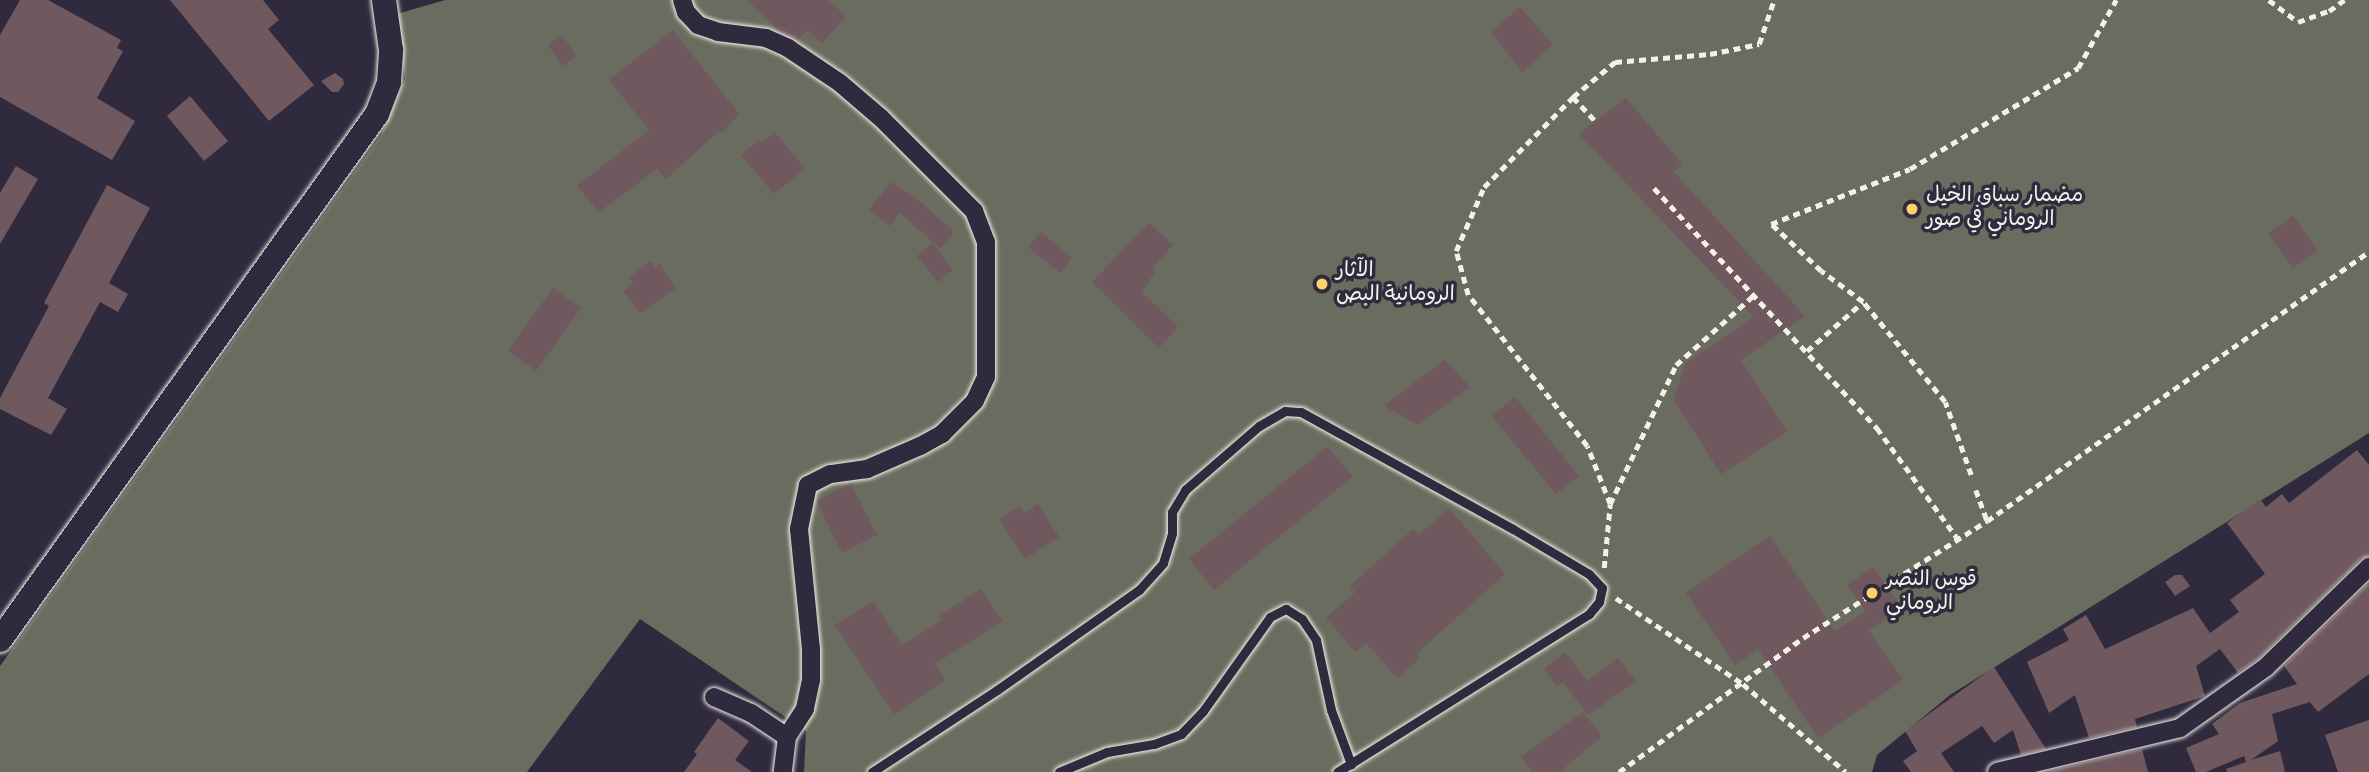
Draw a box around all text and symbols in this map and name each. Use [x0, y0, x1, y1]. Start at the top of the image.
place label: مضمار سباق الخيل الروماني في صور [1926, 184, 2083, 234]
marker: مضمار سباق الخيل الروماني في صور [1904, 201, 1920, 217]
place label: الآثار الرومانية البص [1336, 259, 1455, 309]
marker: الآثار الرومانية البص [1314, 276, 1330, 292]
place label: قوس النصر الروماني [1886, 568, 1977, 618]
marker: قوس النصر الروماني [1864, 585, 1880, 601]

